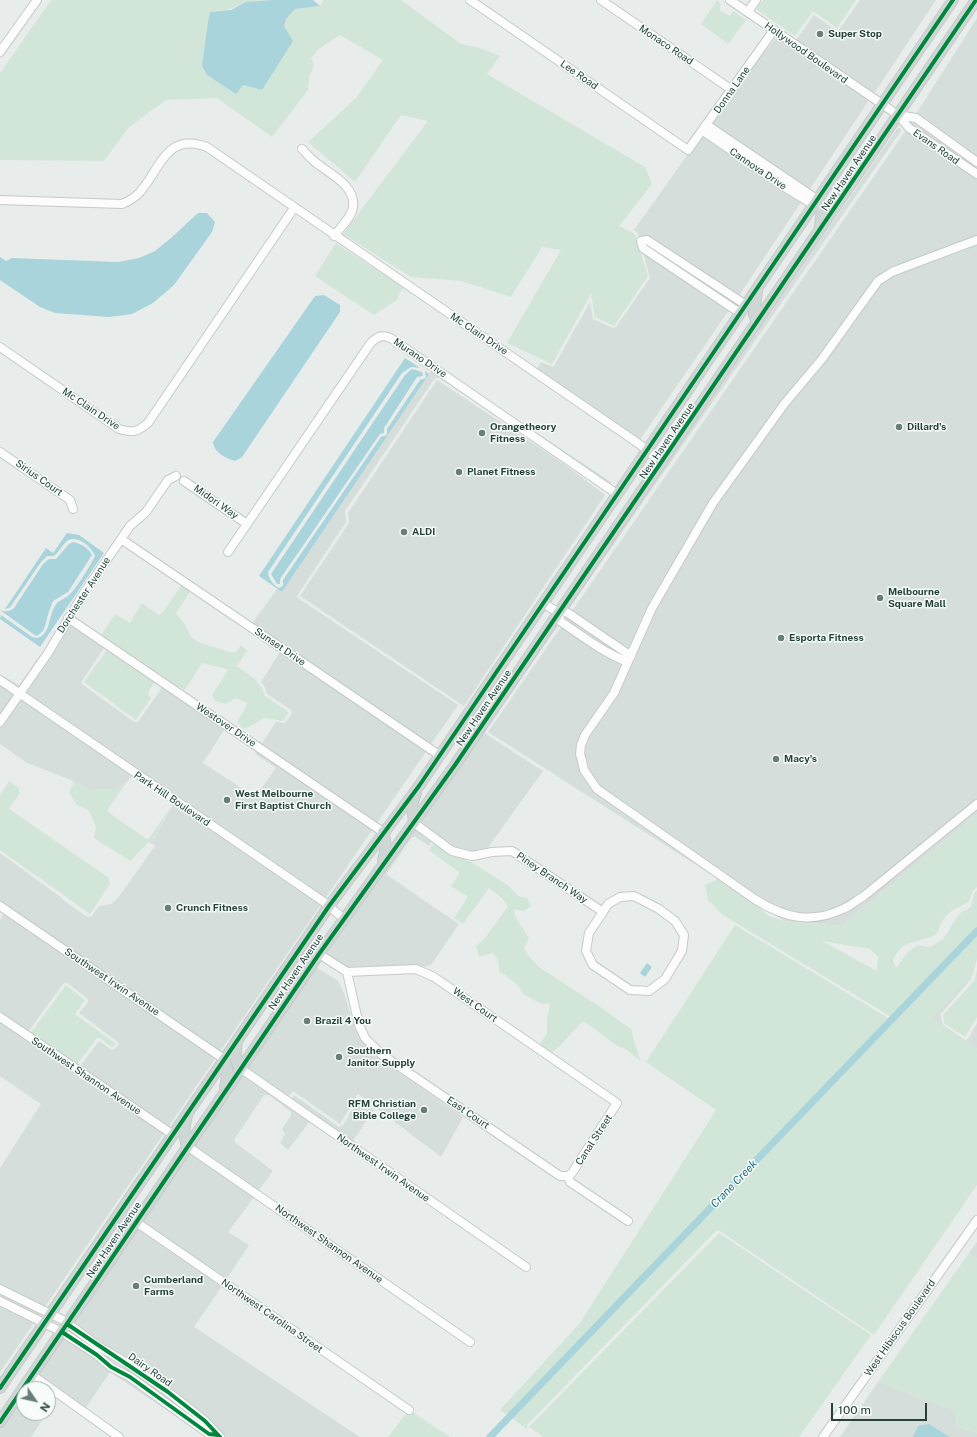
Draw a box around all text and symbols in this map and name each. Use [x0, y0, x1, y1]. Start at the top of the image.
street label: Hollywood Boulevard [762, 20, 850, 86]
street label: Monaco Road [637, 22, 695, 68]
place label: Super Stop [828, 28, 882, 40]
marker: Super Stop [815, 29, 825, 39]
street label: Lee Road [558, 58, 600, 92]
street label: Donna Lane [711, 64, 753, 116]
street label: Evans Road [911, 127, 961, 167]
street label: New Haven Avenue [819, 133, 879, 213]
street label: Cannova Drive [727, 146, 789, 192]
street label: Mc Clain Drive [448, 310, 510, 358]
street label: Murano Drive [391, 336, 449, 380]
street label: Mc Clain Drive [60, 385, 122, 433]
street label: New Haven Avenue [637, 401, 697, 481]
place label: Orangetheory Fitness [490, 421, 556, 444]
place label: Dillard's [907, 421, 946, 433]
marker: Dillard's [894, 422, 904, 432]
marker: Orangetheory Fitness [477, 428, 487, 438]
street label: Sirius Court [13, 457, 65, 499]
place label: Planet Fitness [467, 466, 536, 478]
marker: Planet Fitness [454, 467, 464, 477]
street label: Midori Way [191, 482, 241, 522]
place label: ALDI [412, 526, 435, 538]
marker: ALDI [399, 527, 409, 537]
street label: Dorchester Avenue [55, 555, 113, 635]
place label: Melbourne Square Mall [888, 586, 946, 610]
marker: Melbourne Square Mall [875, 593, 885, 603]
street label: Sunset Drive [252, 626, 308, 668]
place label: Esporta Fitness [789, 632, 864, 644]
marker: Esporta Fitness [776, 633, 786, 643]
street label: New Haven Avenue [454, 668, 514, 748]
street label: Westover Drive [194, 700, 258, 750]
place label: Macy's [784, 753, 817, 765]
marker: Macy's [771, 754, 781, 764]
street label: Park Hill Boulevard [132, 769, 212, 829]
place label: West Melbourne First Baptist Church [235, 788, 331, 812]
marker: West Melbourne First Baptist Church [222, 795, 232, 805]
street label: Piney Branch Way [514, 850, 590, 906]
place label: Crunch Fitness [176, 902, 248, 914]
marker: Crunch Fitness [163, 903, 173, 913]
street label: New Haven Avenue [266, 932, 326, 1012]
street label: Southwest Irwin Avenue [62, 946, 162, 1018]
street label: West Court [450, 985, 500, 1025]
place label: Brazil 4 You [315, 1015, 371, 1027]
marker: Brazil 4 You [302, 1016, 312, 1026]
street label: Southwest Shannon Avenue [29, 1035, 143, 1117]
place label: Southern Janitor Supply [347, 1045, 415, 1068]
marker: Southern Janitor Supply [334, 1052, 344, 1062]
street label: East Court [444, 1094, 492, 1132]
place label: RFM Christian Bible College [348, 1098, 416, 1122]
marker: RFM Christian Bible College [419, 1105, 429, 1115]
street label: Canal Street [573, 1112, 615, 1168]
street label: Northwest Irwin Avenue [334, 1131, 432, 1205]
water label: Crane Creek [708, 1157, 760, 1211]
street label: New Haven Avenue [84, 1200, 144, 1280]
street label: Northwest Shannon Avenue [273, 1202, 385, 1286]
place label: Cumberland Farms [144, 1274, 203, 1298]
street label: Northwest Carolina Street [219, 1276, 325, 1356]
street label: West Hibiscus Boulevard [862, 1277, 938, 1379]
marker: Cumberland Farms [131, 1281, 141, 1291]
street label: Dairy Road [126, 1351, 174, 1389]
north arrow [16, 1381, 56, 1421]
scale bar [833, 1395, 929, 1421]
text: N [38, 1400, 53, 1414]
text: 100 m [838, 1403, 871, 1417]

